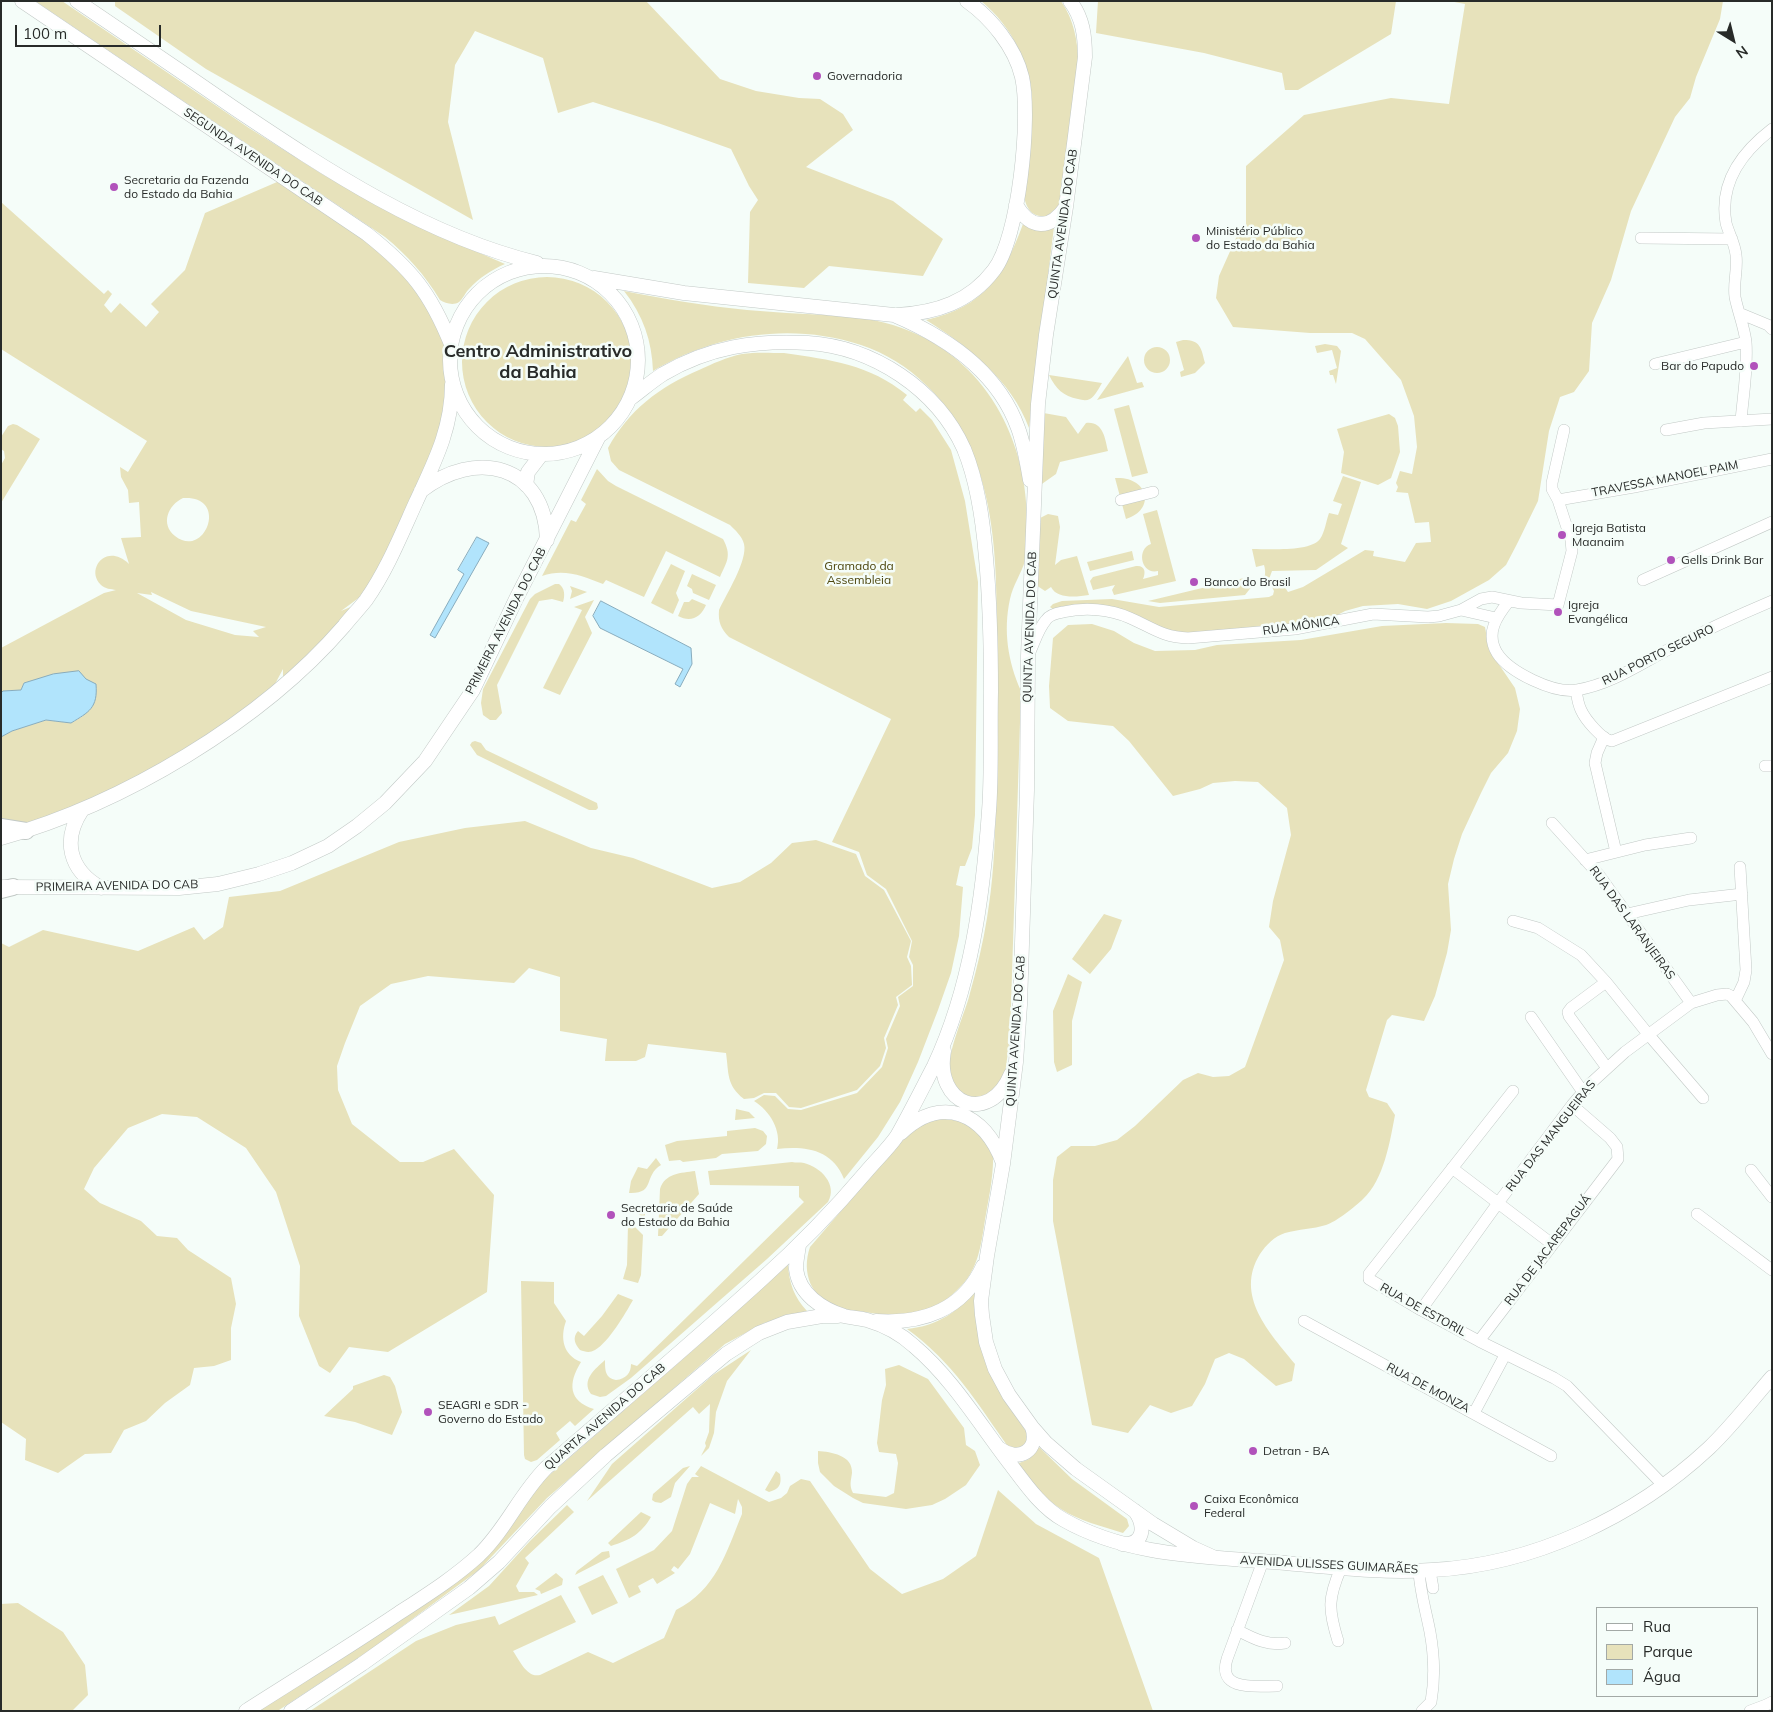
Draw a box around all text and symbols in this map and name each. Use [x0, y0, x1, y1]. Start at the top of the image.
scale bar [18, 15, 164, 47]
north arrow [1708, 15, 1758, 65]
text: 100 m [23, 24, 67, 43]
text: N [1732, 42, 1751, 63]
place label: Governadoria [827, 69, 902, 83]
marker: Governadoria [811, 70, 823, 82]
street label: SEGUNDA AVENIDA DO CAB [181, 105, 325, 209]
street label: QUINTA AVENIDA DO CAB [1045, 148, 1081, 300]
place label: Secretaria da Fazenda do Estado da Bahia [124, 173, 249, 201]
marker: Secretaria da Fazenda do Estado da Bahia [108, 181, 120, 193]
place label: Ministério Público do Estado da Bahia [1206, 224, 1315, 252]
marker: Ministério Público do Estado da Bahia [1190, 232, 1202, 244]
district label: Centro Administrativo da Bahia [444, 341, 632, 384]
place label: Bar do Papudo [1661, 359, 1744, 373]
marker: Bar do Papudo [1748, 360, 1760, 372]
street label: TRAVESSA MANOEL PAIM [1590, 458, 1740, 500]
place label: Igreja Batista Maanaim [1572, 521, 1646, 549]
marker: Igreja Batista Maanaim [1556, 529, 1568, 541]
street label: PRIMEIRA AVENIDA DO CAB [463, 545, 549, 697]
street label: QUINTA AVENIDA DO CAB [1020, 551, 1040, 703]
place label: Gells Drink Bar [1681, 553, 1763, 567]
marker: Gells Drink Bar [1665, 554, 1677, 566]
park label: Gramado da Assembleia [824, 559, 894, 587]
place label: Banco do Brasil [1204, 575, 1291, 589]
marker: Banco do Brasil [1188, 576, 1200, 588]
place label: Igreja Evangélica [1568, 598, 1628, 626]
marker: Igreja Evangélica [1552, 606, 1564, 618]
street label: RUA MÔNICA [1262, 613, 1340, 639]
street label: RUA PORTO SEGURO [1600, 622, 1716, 688]
street label: RUA DAS LARANJEIRAS [1586, 863, 1678, 983]
street label: PRIMEIRA AVENIDA DO CAB [36, 877, 198, 895]
street label: QUINTA AVENIDA DO CAB [1004, 955, 1028, 1107]
street label: RUA DAS MANGUEIRAS [1503, 1077, 1599, 1195]
street label: RUA DE JACAREPAGUÁ [1502, 1192, 1594, 1308]
place label: Secretaria de Saúde do Estado da Bahia [621, 1201, 733, 1229]
marker: Secretaria de Saúde do Estado da Bahia [605, 1209, 617, 1221]
street label: RUA DE ESTORIL [1377, 1280, 1469, 1340]
street label: QUARTA AVENIDA DO CAB [541, 1360, 669, 1474]
street label: RUA DE MONZA [1384, 1360, 1472, 1416]
place label: SEAGRI e SDR - Governo do Estado [438, 1398, 543, 1426]
marker: SEAGRI e SDR - Governo do Estado [422, 1406, 434, 1418]
place label: Detran - BA [1263, 1444, 1330, 1458]
marker: Detran - BA [1247, 1445, 1259, 1457]
place label: Caixa Econômica Federal [1204, 1492, 1299, 1520]
marker: Caixa Econômica Federal [1188, 1500, 1200, 1512]
street label: AVENIDA ULISSES GUIMARÃES [1239, 1553, 1419, 1577]
legend [1596, 1607, 1758, 1697]
text: Rua [1643, 1617, 1671, 1636]
text: Parque [1643, 1642, 1693, 1661]
text: Água [1643, 1667, 1681, 1686]

